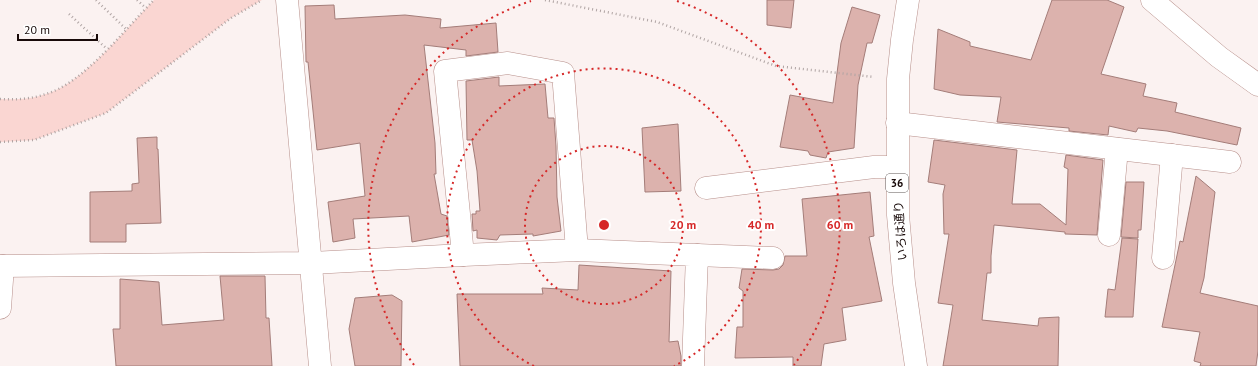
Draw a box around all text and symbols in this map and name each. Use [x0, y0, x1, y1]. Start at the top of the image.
scale bar [18, 16, 97, 42]
text: 20 m [24, 22, 50, 37]
road number: 36 [886, 174, 908, 192]
street label: いろは通り [890, 201, 910, 261]
text: 20 m [670, 217, 696, 232]
text: 40 m [748, 217, 774, 232]
text: 60 m [827, 217, 853, 232]
centre of rings [597, 218, 611, 232]

